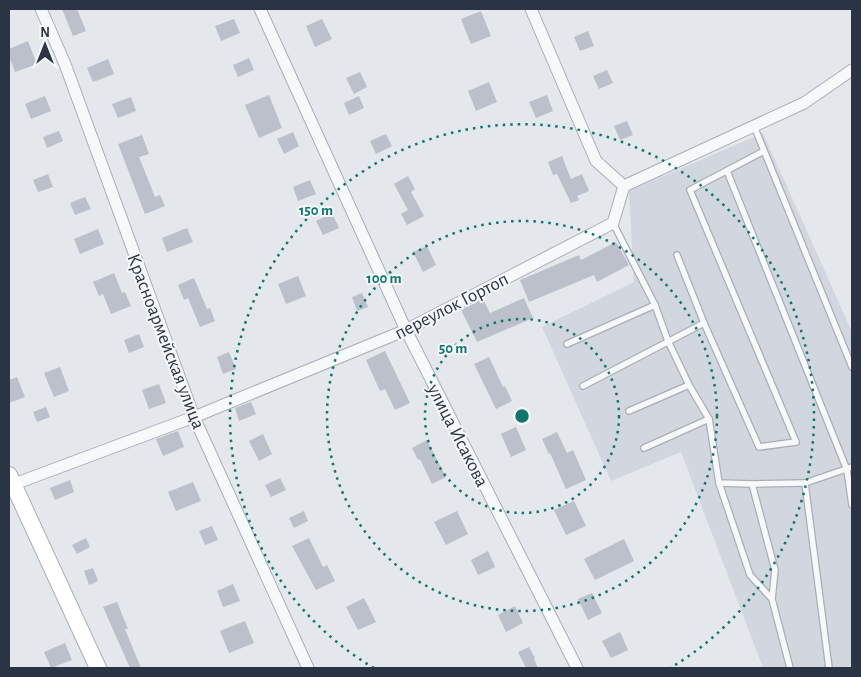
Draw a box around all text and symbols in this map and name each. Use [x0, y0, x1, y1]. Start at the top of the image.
north arrow [20, 20, 70, 70]
text: N [40, 26, 50, 40]
text: 150 m [299, 203, 333, 218]
street label: Красноармейская улица [123, 251, 208, 432]
street label: переулок Гортоп [392, 269, 512, 343]
text: 100 m [366, 271, 402, 286]
text: 50 m [439, 341, 467, 356]
street label: улица Исакова [423, 380, 492, 490]
centre of rings [513, 407, 531, 425]

